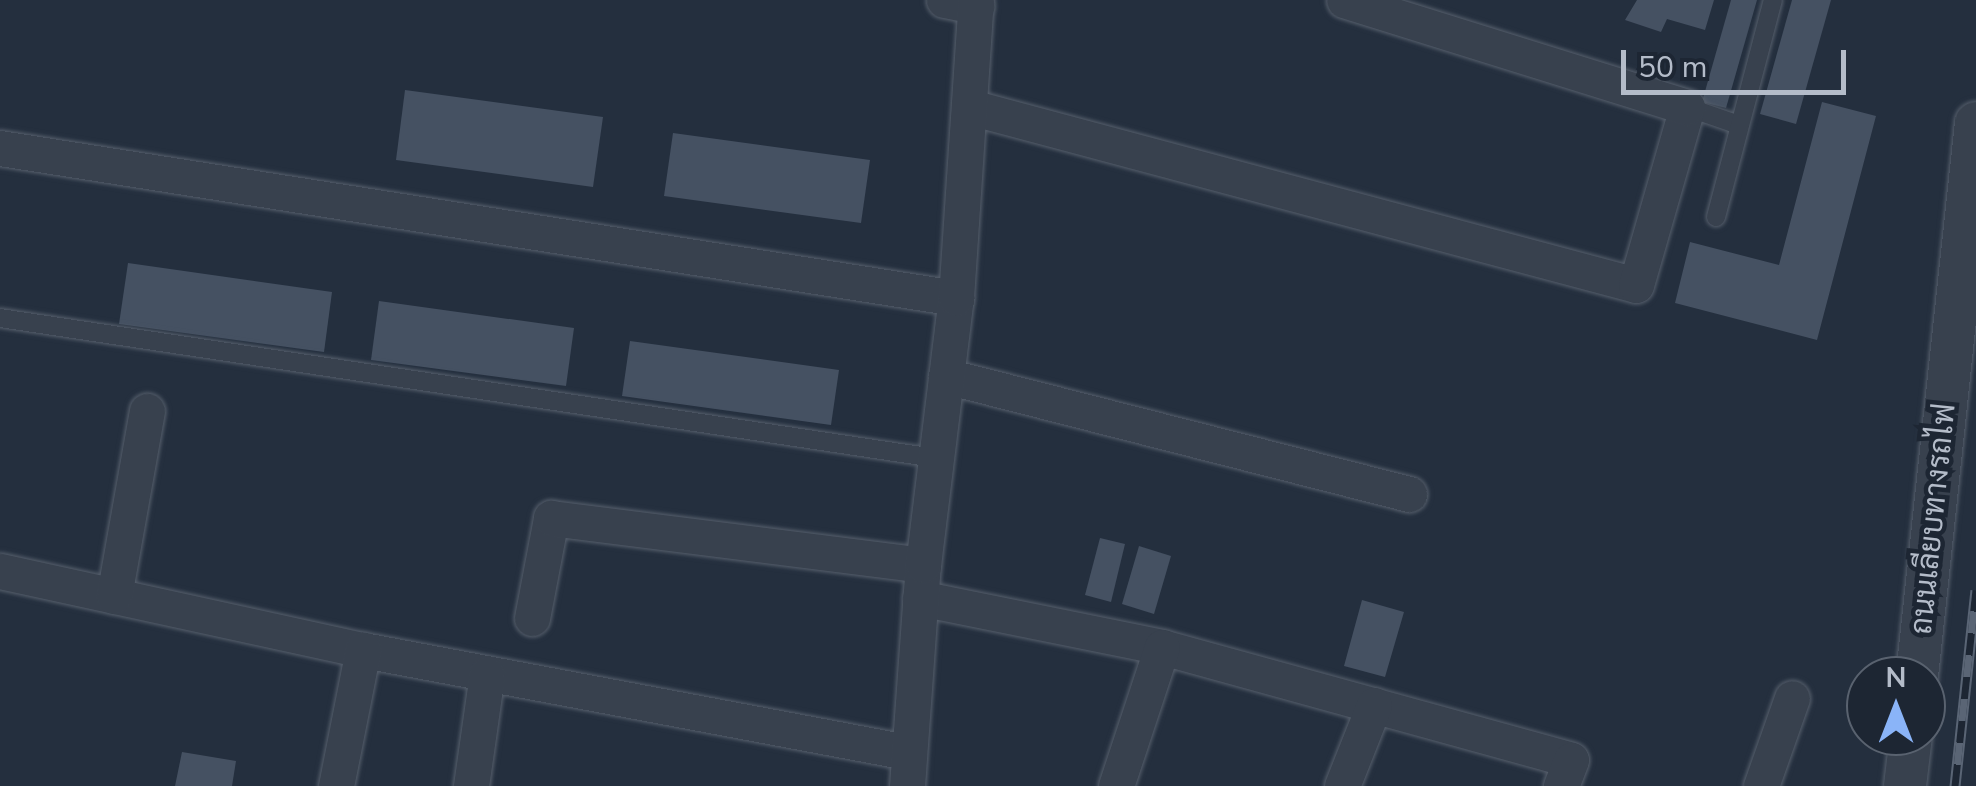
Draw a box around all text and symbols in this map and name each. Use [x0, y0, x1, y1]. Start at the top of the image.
scale bar [1626, 30, 1851, 92]
text: 50 m [1638, 47, 1707, 88]
street label: ถนนเลียบทางรถไฟ [1904, 402, 1964, 636]
north arrow [1846, 656, 1946, 756]
text: N [1886, 659, 1906, 697]

